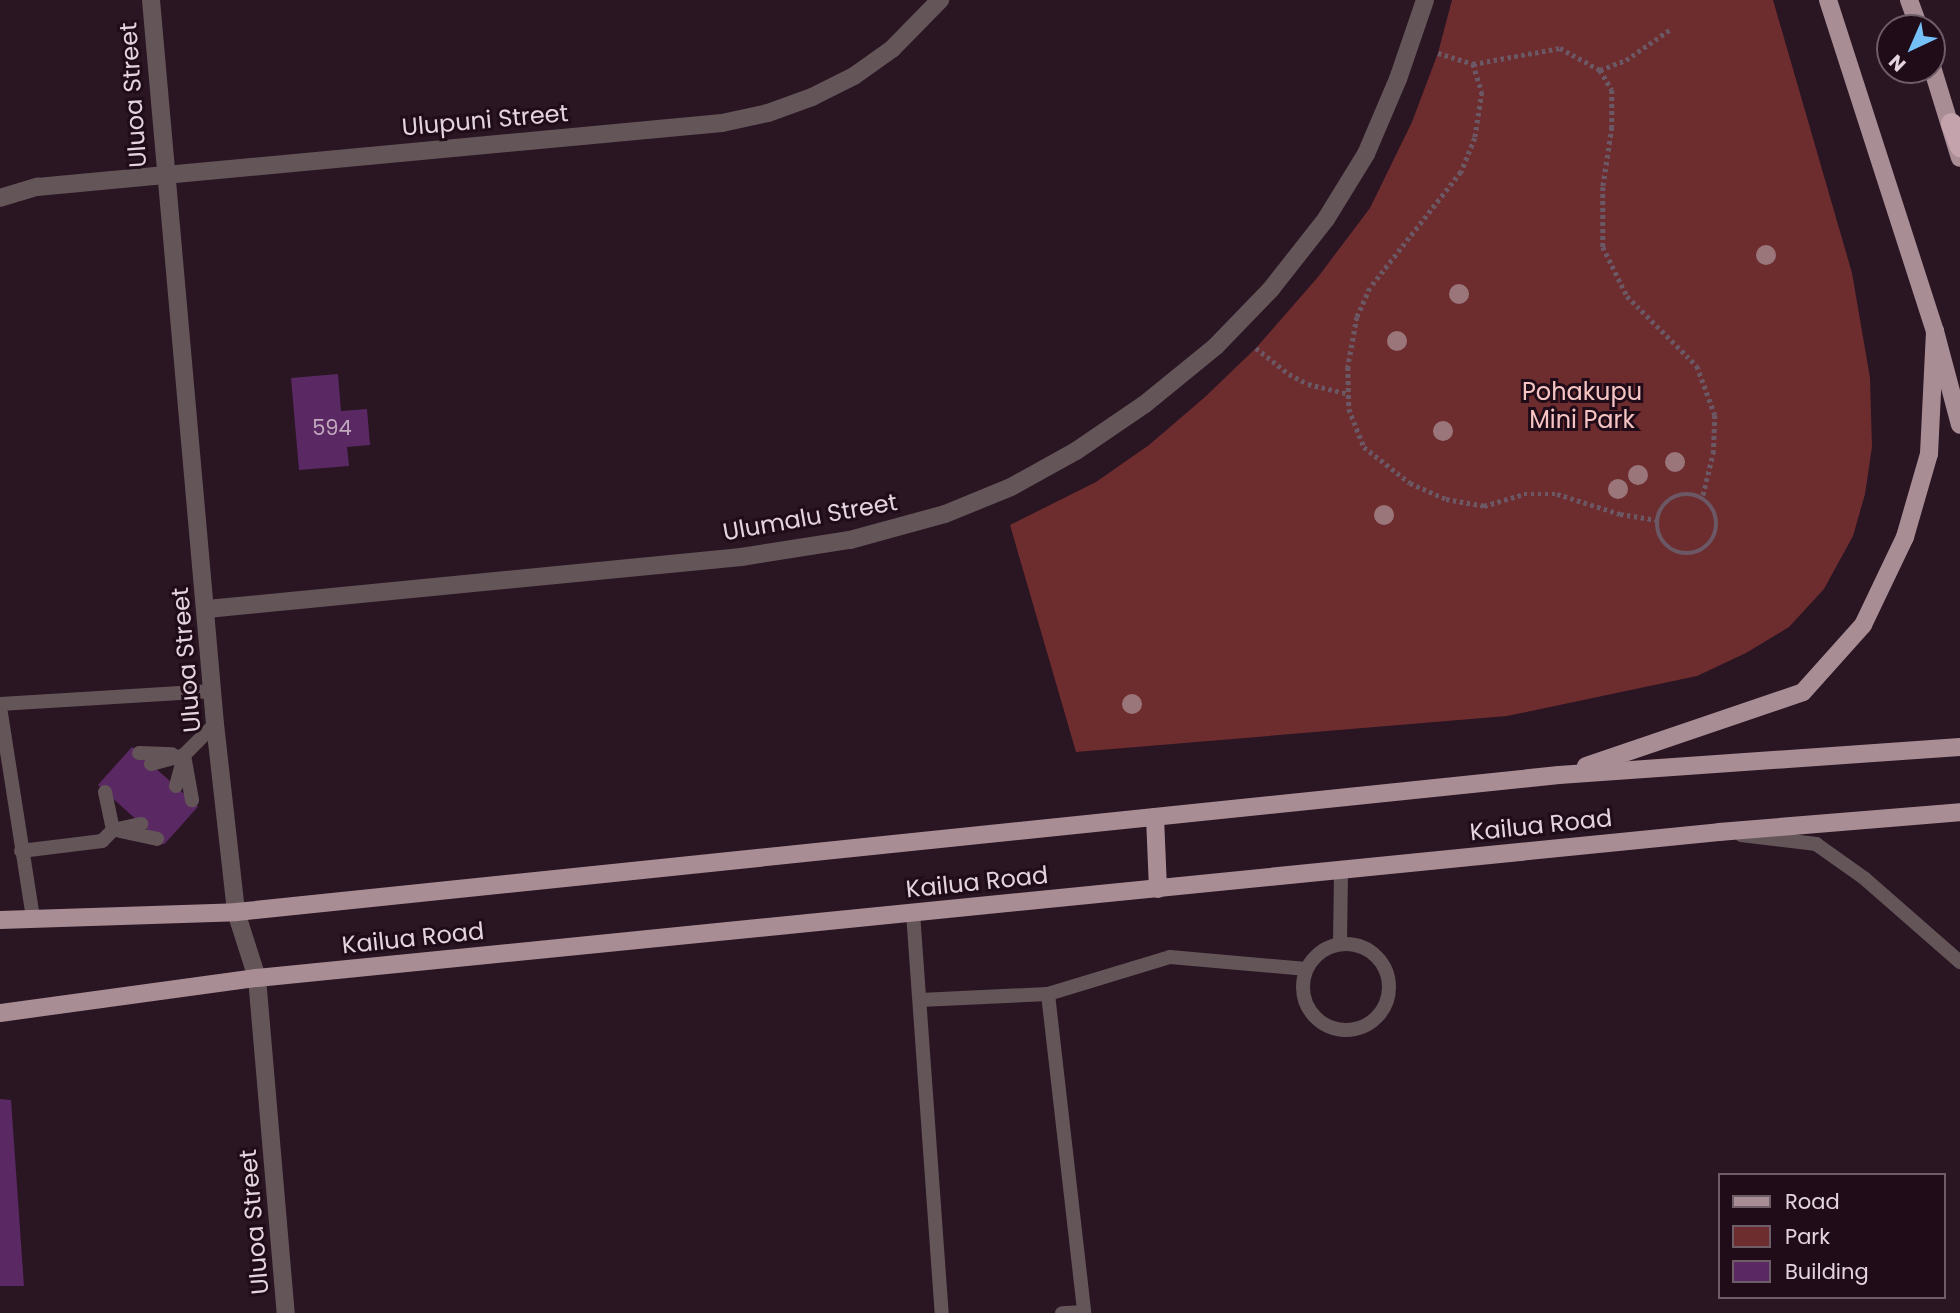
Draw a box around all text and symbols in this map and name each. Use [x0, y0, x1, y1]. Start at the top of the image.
north arrow [1876, 14, 1946, 84]
street label: Uluoa Street [114, 21, 152, 169]
text: N [1883, 48, 1912, 78]
street label: Ulupuni Street [401, 98, 569, 142]
park label: Pohakupu Mini Park [1522, 378, 1642, 434]
house number: 594 [312, 415, 352, 441]
street label: Ulumalu Street [721, 488, 899, 546]
street label: Uluoa Street [165, 586, 207, 734]
street label: Kailua Road [1468, 803, 1614, 847]
street label: Kailua Road [904, 860, 1050, 904]
street label: Kailua Road [340, 916, 486, 960]
street label: Uluoa Street [233, 1148, 275, 1296]
legend [1718, 1173, 1946, 1299]
text: Road [1785, 1187, 1840, 1216]
text: Park [1785, 1222, 1830, 1251]
text: Building [1785, 1257, 1869, 1286]

